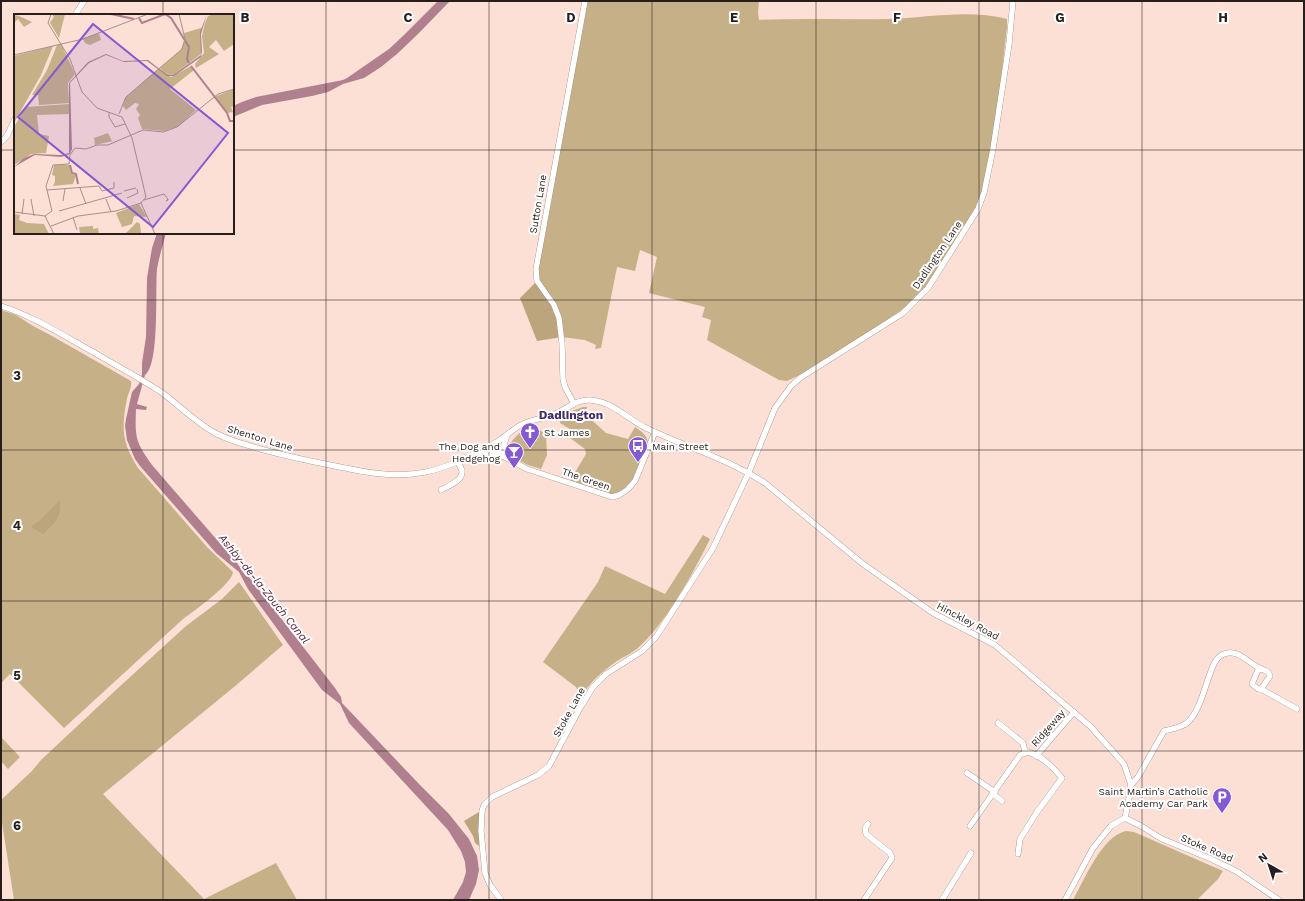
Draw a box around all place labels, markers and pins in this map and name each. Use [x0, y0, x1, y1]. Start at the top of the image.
church icon: St James [519, 421, 541, 449]
place label: St James [544, 427, 589, 438]
bus stop icon: Main Street [627, 435, 649, 463]
place label: The Dog and Hedgehog [439, 441, 501, 464]
bar icon: The Dog and Hedgehog [503, 441, 525, 469]
place label: Main Street [652, 441, 709, 452]
place label: Saint Martin’s Catholic Academy Car Park [1098, 786, 1208, 809]
parking icon: Saint Martin’s Catholic Academy Car Park [1211, 786, 1233, 814]

